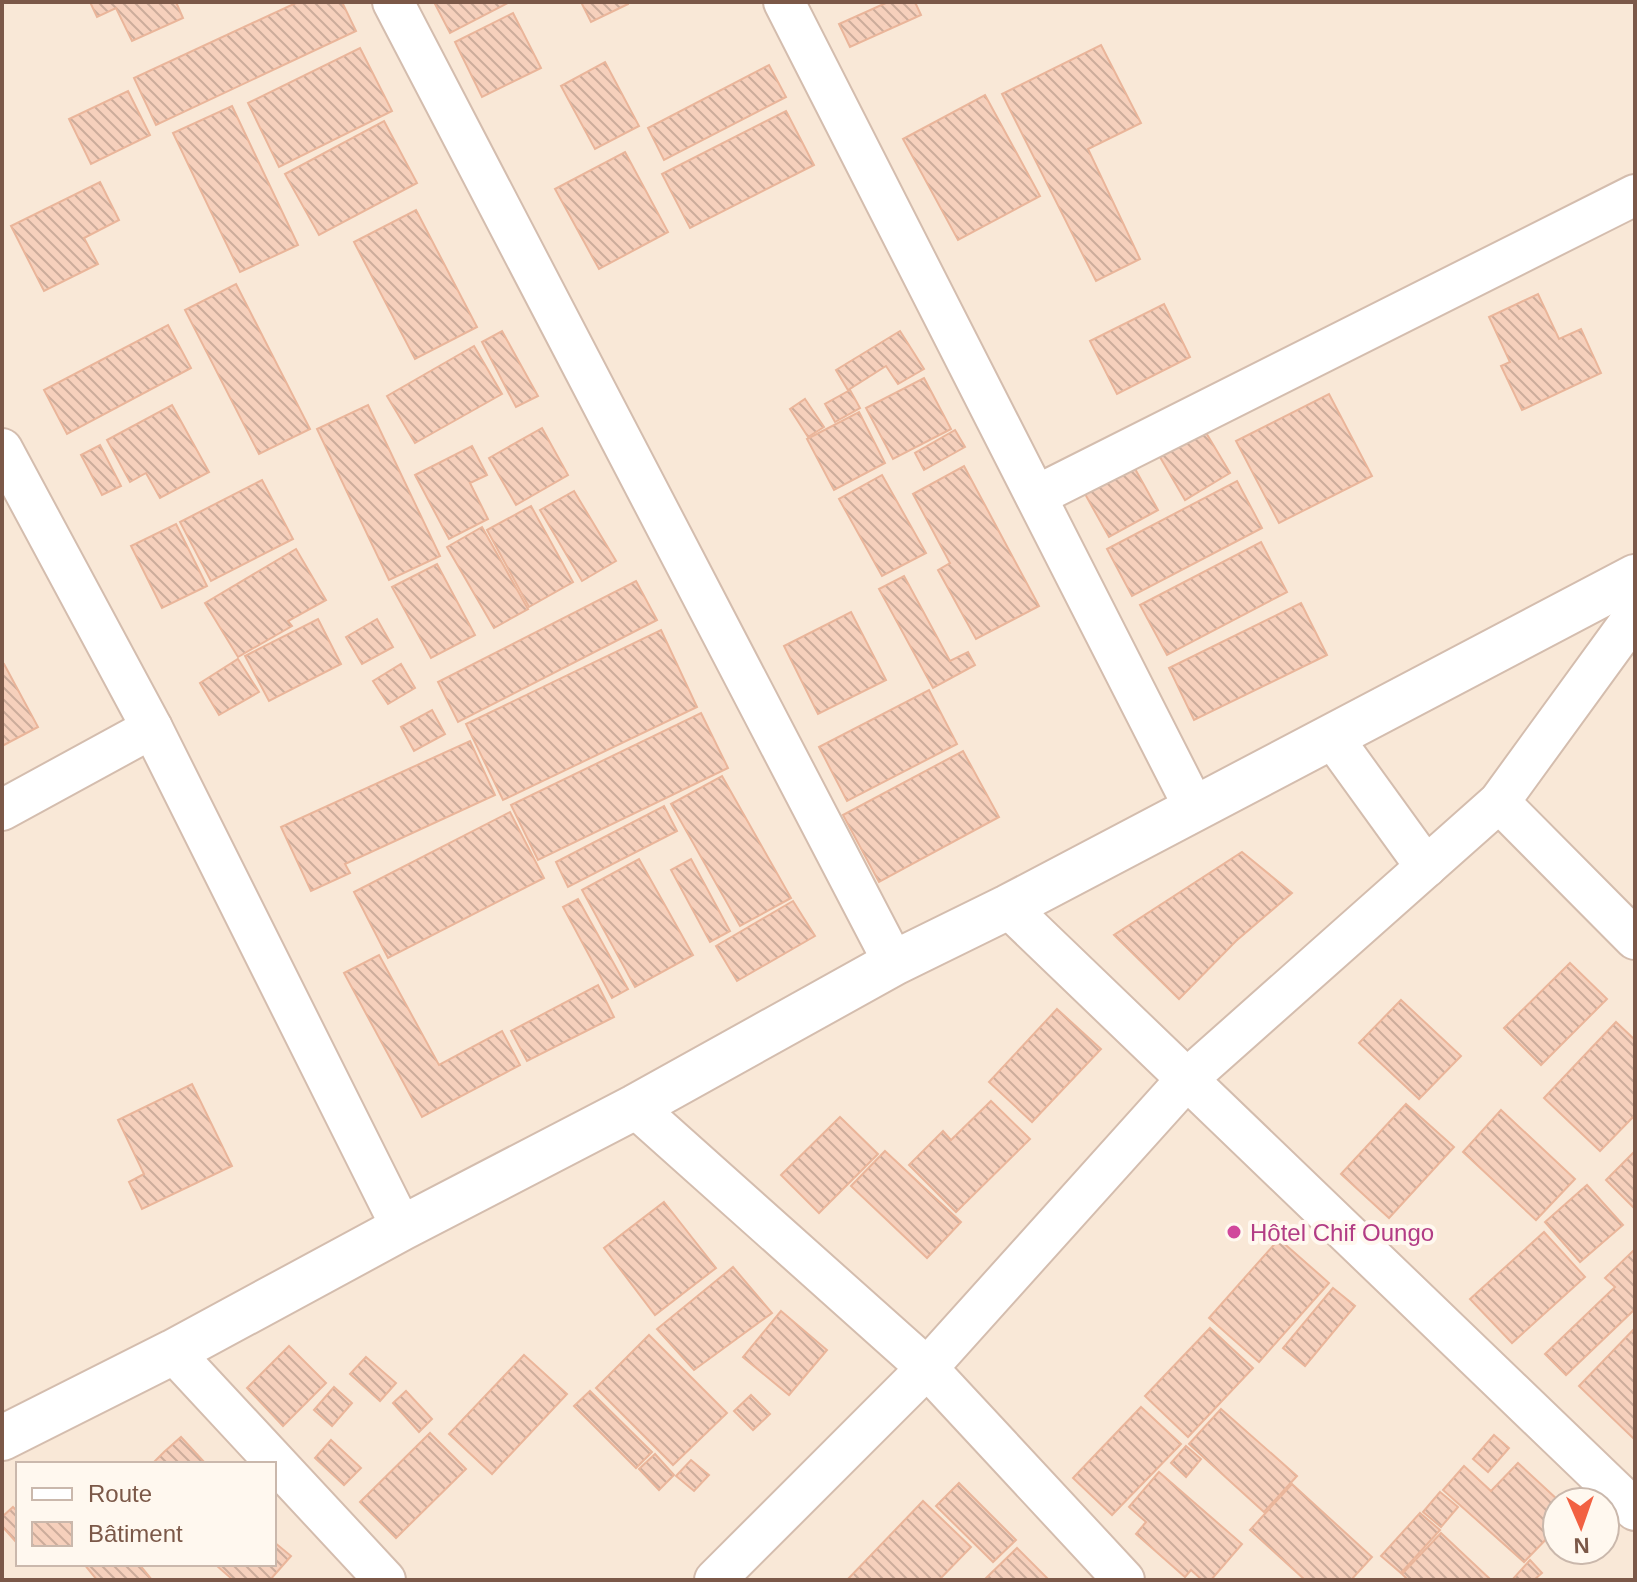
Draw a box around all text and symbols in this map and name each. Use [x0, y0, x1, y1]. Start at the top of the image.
place label: Hôtel Chif Oungo [1250, 1219, 1434, 1246]
marker: Hôtel Chif Oungo [1225, 1223, 1243, 1241]
legend [16, 1462, 276, 1566]
text: Route [88, 1480, 152, 1507]
north arrow [1541, 1486, 1621, 1566]
text: Bâtiment [88, 1520, 183, 1547]
text: N [1573, 1533, 1590, 1558]

